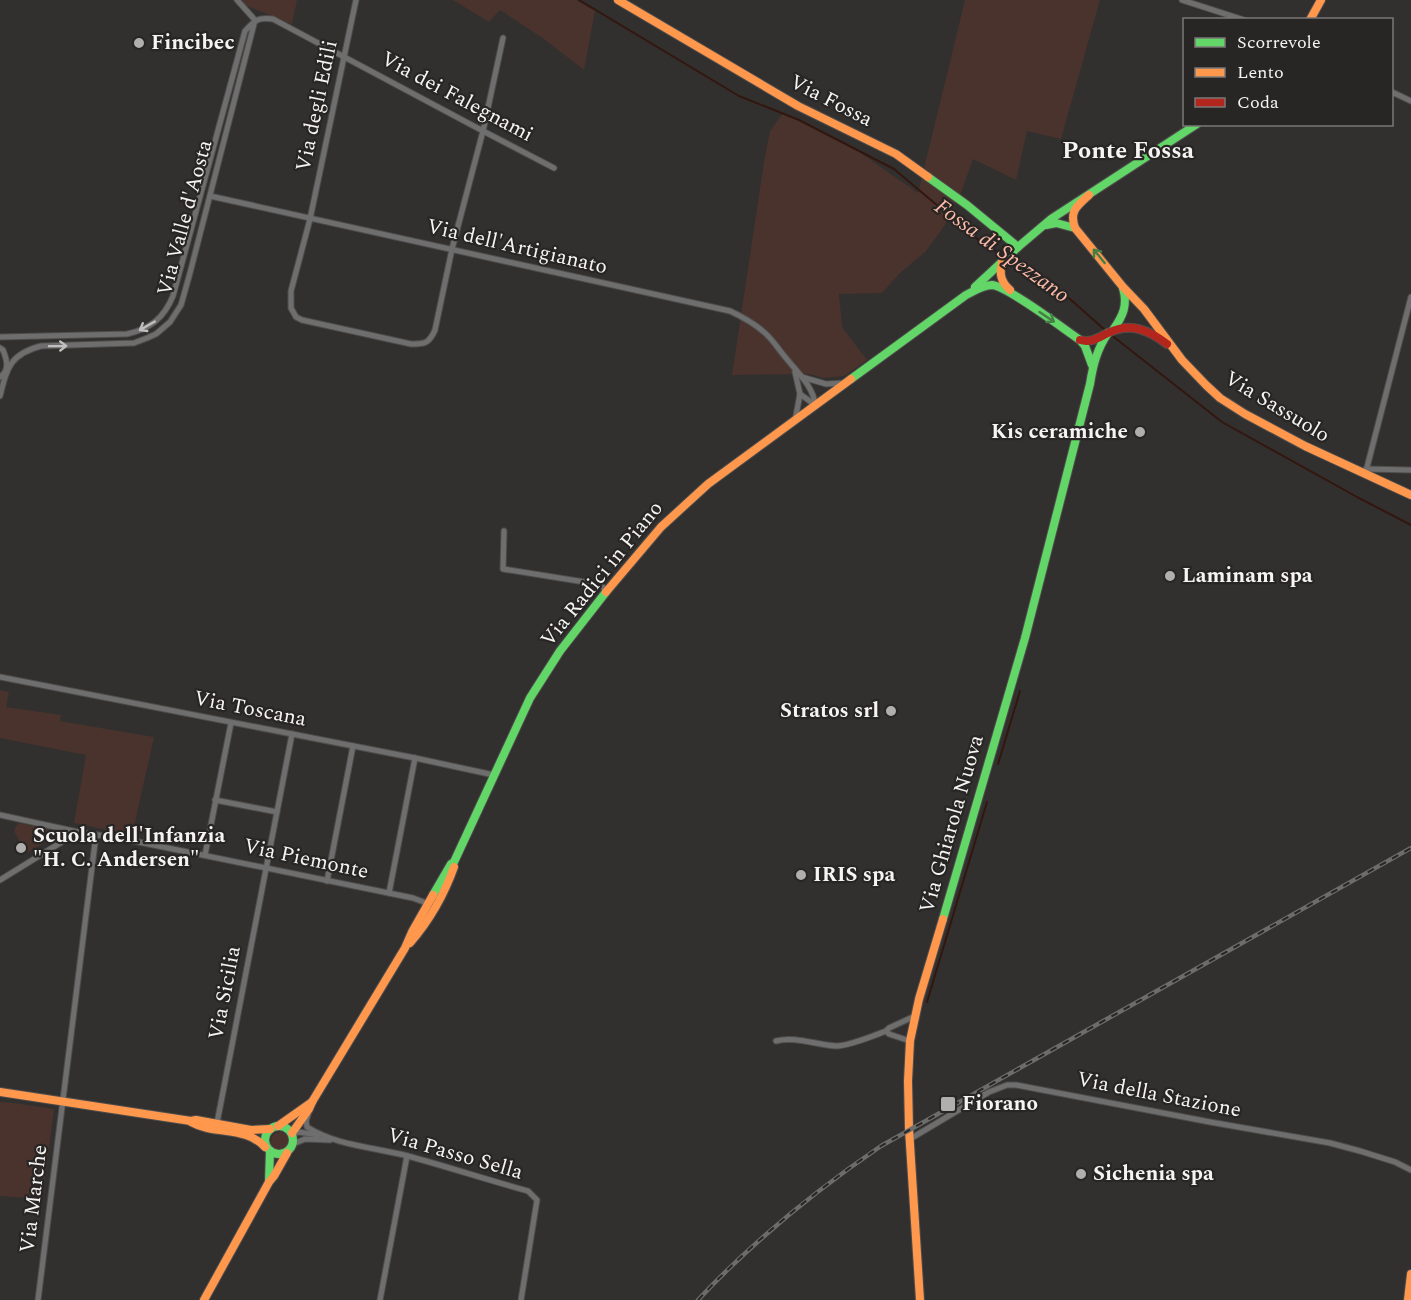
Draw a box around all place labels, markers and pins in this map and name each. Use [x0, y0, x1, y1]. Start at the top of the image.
place label: Fincibec [151, 27, 235, 59]
marker: Fincibec [132, 36, 146, 50]
place label: Kis ceramiche [991, 416, 1128, 448]
marker: Kis ceramiche [1133, 425, 1147, 439]
place label: Laminam spa [1182, 560, 1313, 592]
marker: Laminam spa [1163, 569, 1177, 583]
place label: Stratos srl [780, 695, 879, 727]
marker: Stratos srl [884, 704, 898, 718]
place label: Scuola dell'Infanzia "H. C. Andersen" [33, 820, 226, 876]
marker: Scuola dell'Infanzia "H. C. Andersen" [14, 841, 28, 855]
place label: IRIS spa [813, 859, 895, 891]
marker: IRIS spa [794, 868, 808, 882]
place label: Fiorano [962, 1088, 1038, 1120]
marker: Fiorano [939, 1095, 957, 1113]
place label: Sichenia spa [1093, 1158, 1214, 1190]
marker: Sichenia spa [1074, 1167, 1088, 1181]

